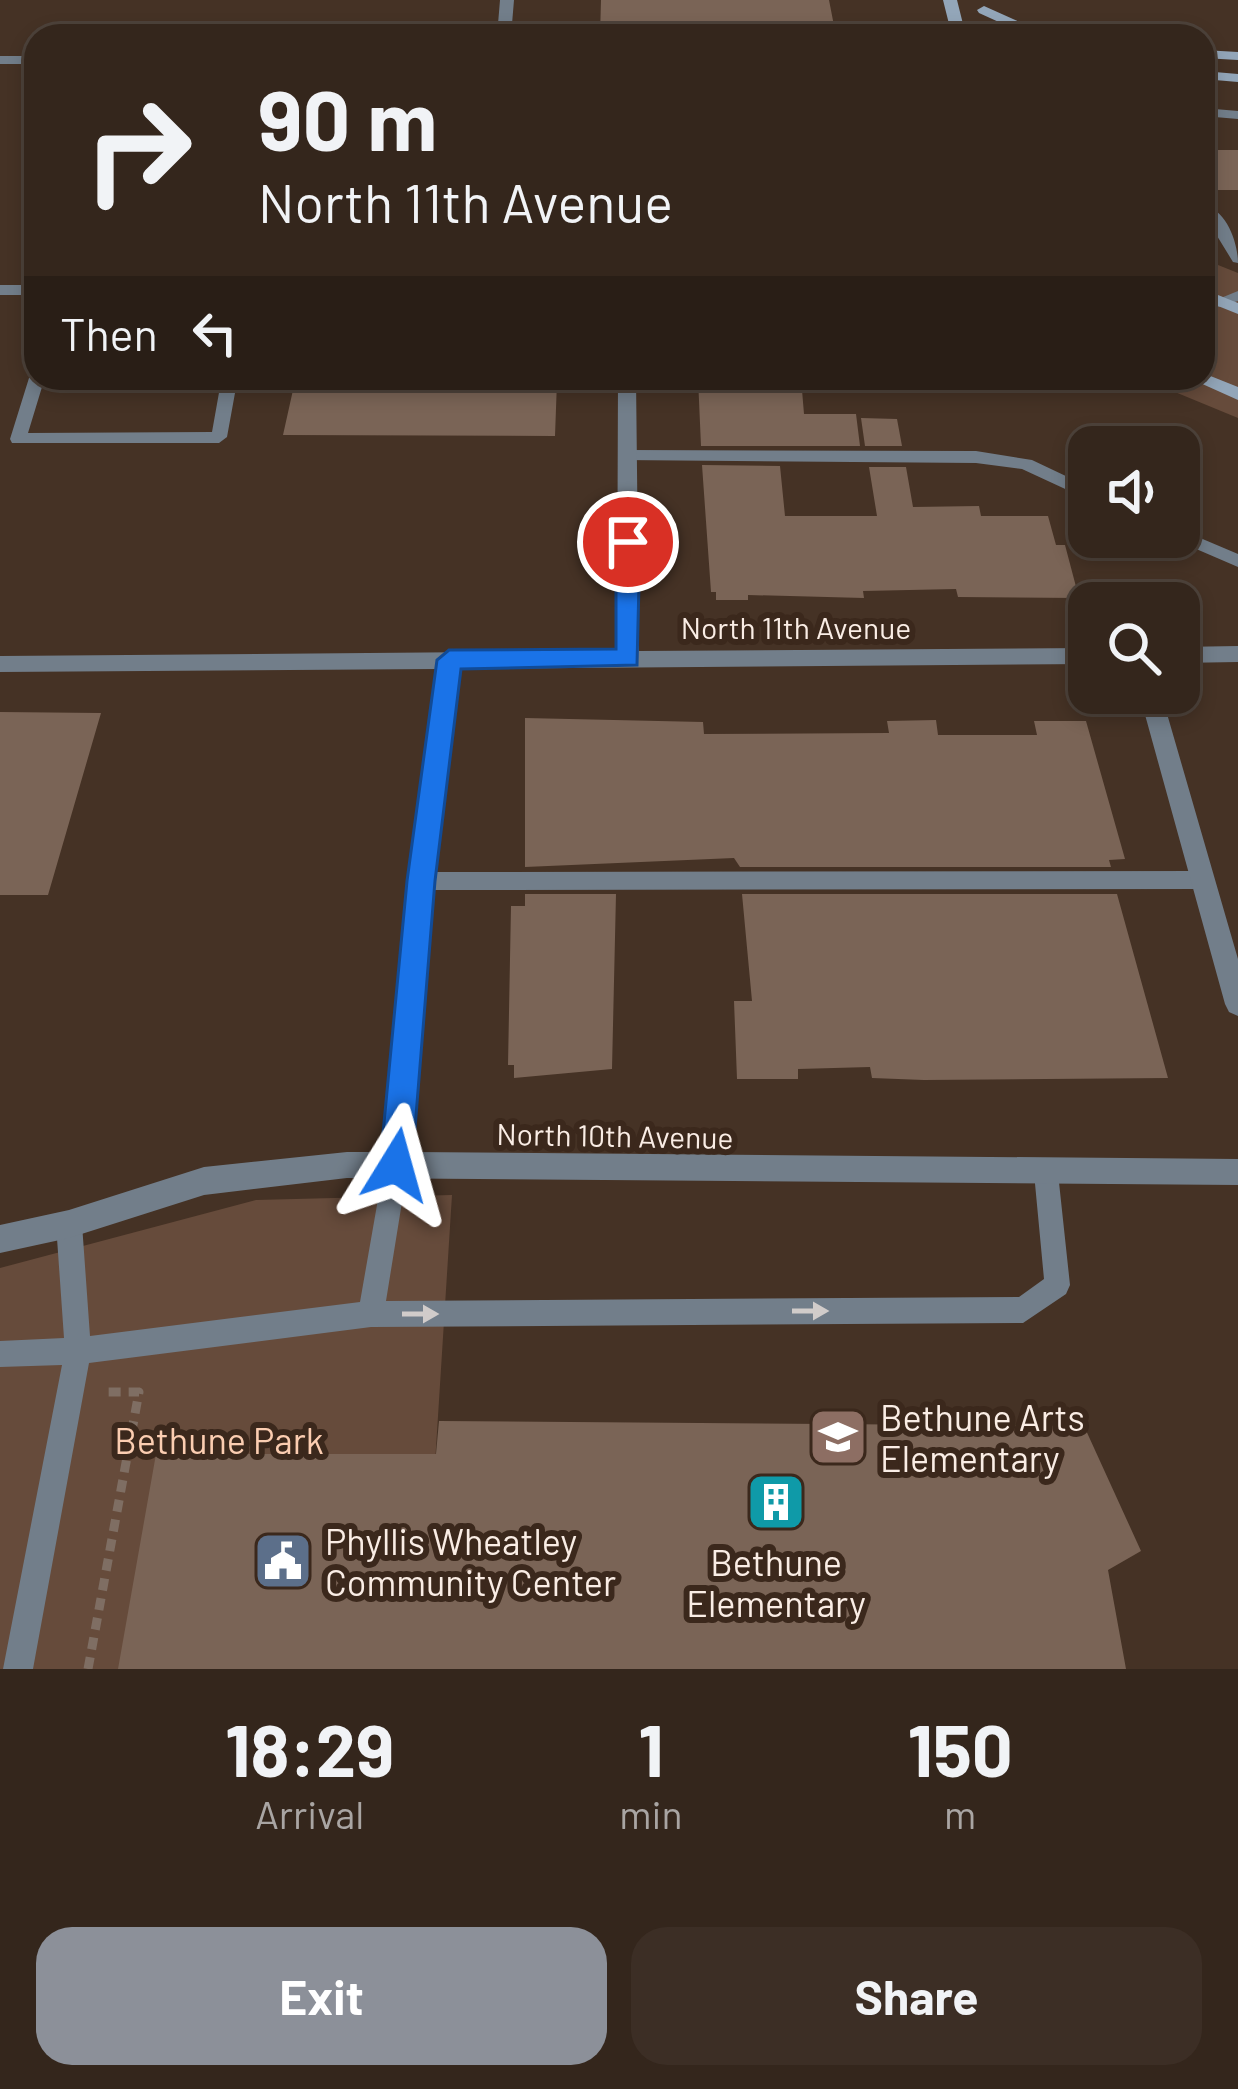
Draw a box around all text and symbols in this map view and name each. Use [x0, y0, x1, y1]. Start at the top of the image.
text: 90 m [258, 67, 437, 168]
icon: right [60, 72, 216, 228]
text: North 11th Avenue [258, 169, 673, 234]
icon: left [182, 300, 248, 366]
text: Then [60, 306, 158, 360]
map controls [1068, 426, 1200, 714]
button: sound [1068, 426, 1200, 558]
pin [577, 491, 679, 593]
icon: arrive [595, 509, 661, 575]
button: search [1068, 582, 1200, 714]
street label: North 11th Avenue [681, 609, 911, 645]
position arrow [333, 1102, 459, 1228]
street label: North 10th Avenue [496, 1115, 734, 1155]
one-way arrow [792, 1302, 830, 1321]
one-way arrow [402, 1304, 440, 1324]
place label: Bethune Arts Elementary [880, 1395, 1085, 1479]
school or university icon: Bethune Arts Elementary [807, 1406, 869, 1468]
park label: Bethune Park [114, 1418, 324, 1461]
building icon: Bethune Elementary [745, 1471, 807, 1533]
place label: Phyllis Wheatley Community Center [325, 1519, 616, 1603]
public building icon: Phyllis Wheatley Community Center [252, 1530, 314, 1592]
place label: Bethune Elementary [686, 1540, 866, 1624]
text: 18:29 [225, 1705, 394, 1791]
text: 1 [638, 1705, 664, 1791]
text: 150 [908, 1705, 1013, 1791]
text: Arrival [255, 1790, 364, 1837]
text: min [619, 1790, 683, 1837]
text: m [944, 1790, 976, 1837]
button: Exit [36, 1927, 607, 2065]
button: Share [631, 1927, 1202, 2065]

